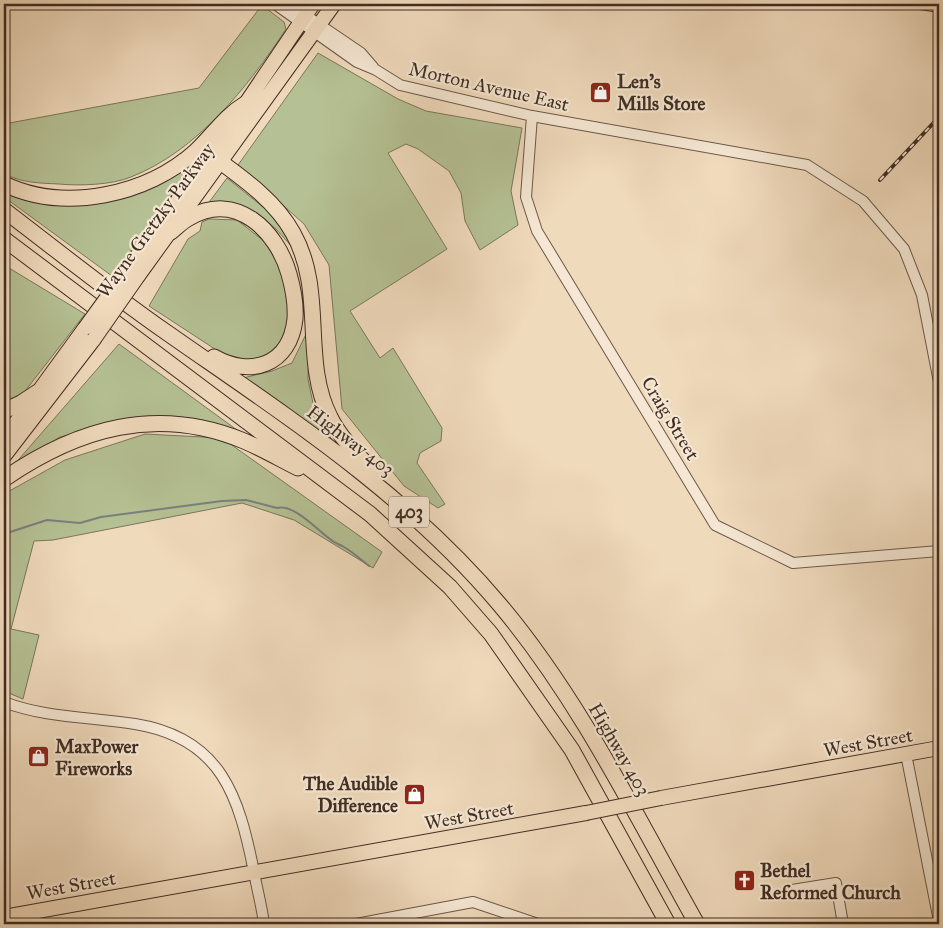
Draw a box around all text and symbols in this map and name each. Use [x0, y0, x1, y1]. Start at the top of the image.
street label: Morton Avenue East [407, 57, 571, 116]
place label: Len's Mills Store [617, 70, 705, 115]
shop icon: Len's Mills Store [589, 80, 613, 104]
street label: Wayne Gretzky Parkway [92, 138, 220, 302]
street label: Craig Street [636, 372, 705, 465]
street label: Highway 403 [302, 400, 399, 481]
road number: 403 [389, 497, 429, 528]
street label: Highway 403 [583, 699, 655, 800]
street label: West Street [822, 723, 915, 762]
place label: MaxPower Fireworks [55, 735, 139, 780]
shop icon: MaxPower Fireworks [27, 745, 51, 769]
place label: The Audible Difference [302, 772, 398, 817]
shop icon: The Audible Difference [402, 782, 426, 806]
street label: West Street [423, 796, 516, 835]
place label: Bethel Reformed Church [760, 859, 901, 904]
street label: West Street [25, 866, 118, 905]
church icon: Bethel Reformed Church [732, 869, 756, 893]

